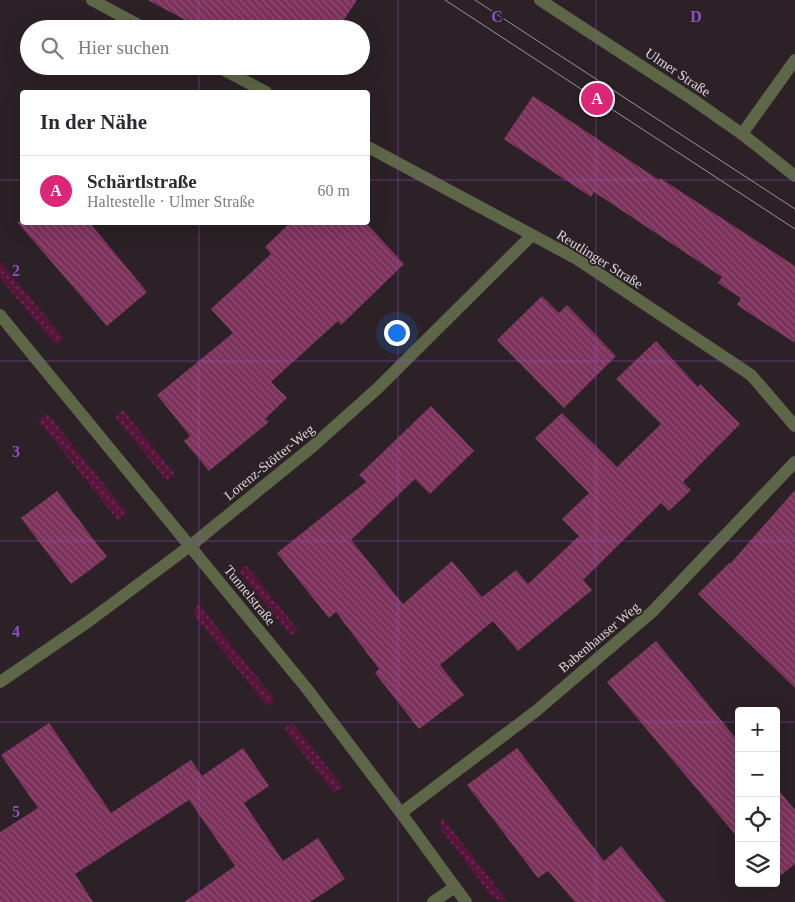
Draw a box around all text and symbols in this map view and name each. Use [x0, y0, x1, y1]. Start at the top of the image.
text: C [491, 8, 503, 25]
text: D [690, 8, 702, 25]
search box [20, 20, 370, 75]
icon: search [38, 34, 66, 62]
text: Hier suchen [78, 37, 169, 58]
street label: Ulmer Straße [642, 45, 713, 100]
pin: A [581, 80, 613, 118]
text: In der Nähe [40, 110, 147, 134]
text: Schärtlstraße [87, 171, 197, 192]
text: A [50, 182, 62, 199]
text: 60 m [318, 182, 350, 199]
text: Haltestelle · Ulmer Straße [87, 193, 255, 210]
street label: Reutlinger Straße [554, 227, 645, 292]
text: 2 [12, 262, 20, 279]
your location [384, 320, 410, 346]
street label: Lorenz-Stötter-Weg [221, 422, 317, 503]
text: 3 [12, 443, 20, 460]
street label: Tunnelstraße [221, 562, 278, 628]
street label: Babenhauser Weg [556, 599, 643, 676]
text: 4 [12, 623, 20, 640]
map controls [735, 707, 780, 887]
button: + [735, 707, 780, 752]
button: − [735, 752, 780, 797]
button: locate [735, 797, 780, 842]
text: 5 [12, 803, 20, 820]
button: layers [735, 842, 780, 887]

